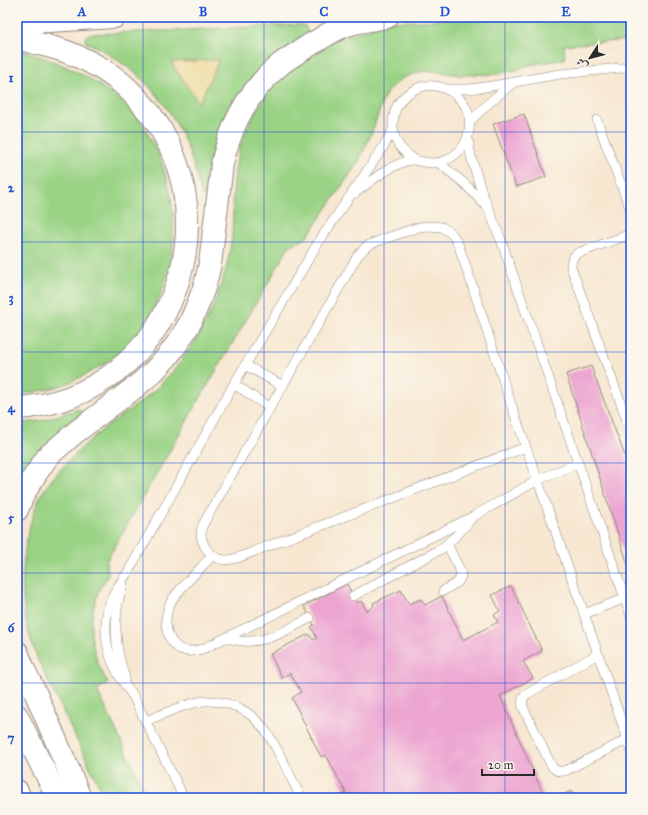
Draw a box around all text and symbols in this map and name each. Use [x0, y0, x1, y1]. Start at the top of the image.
text: A [77, 4, 87, 20]
text: B [199, 4, 208, 20]
text: C [320, 4, 329, 20]
text: D [440, 4, 450, 20]
text: E [561, 4, 571, 20]
north arrow [570, 38, 610, 78]
text: ش [574, 55, 591, 72]
text: 1 [8, 70, 14, 86]
text: 2 [8, 180, 15, 196]
text: 3 [8, 290, 14, 306]
text: 4 [7, 400, 15, 416]
text: 5 [8, 510, 15, 526]
text: 6 [8, 620, 16, 636]
text: 7 [8, 730, 15, 746]
scale bar [482, 751, 534, 777]
text: 20 m [488, 758, 514, 772]

